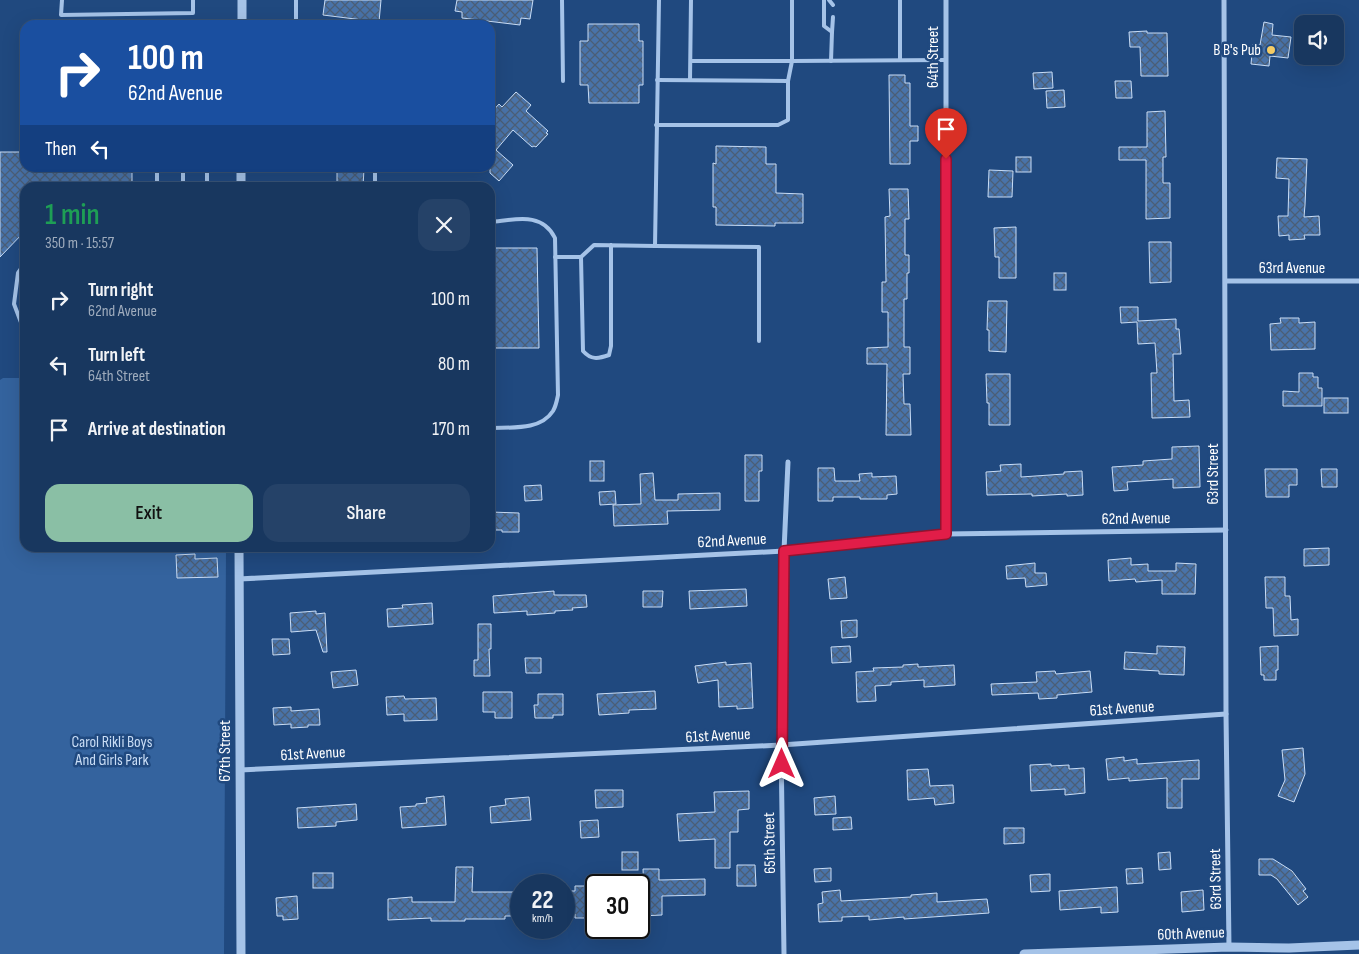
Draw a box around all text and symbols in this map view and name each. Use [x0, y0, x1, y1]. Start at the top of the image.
map controls [1294, 15, 1344, 65]
button: sound [1294, 15, 1344, 65]
street label: 64th Street [924, 26, 943, 88]
text: 100 m [128, 37, 204, 80]
icon: right [45, 40, 110, 105]
place label: B B's Pub [1213, 41, 1261, 60]
marker: B B's Pub [1265, 44, 1277, 56]
text: 62nd Avenue [128, 80, 223, 107]
pin [925, 108, 967, 159]
icon: arrive [932, 115, 960, 143]
icon: left [86, 135, 114, 163]
text: Then [45, 138, 76, 161]
text: 1 min [45, 197, 100, 233]
button: close [418, 199, 470, 251]
text: 350 m · 15:57 [45, 234, 114, 253]
street label: 63rd Avenue [1259, 259, 1325, 278]
text: Turn right [88, 279, 153, 302]
icon: right [45, 286, 73, 314]
text: 100 m [431, 288, 470, 311]
text: 62nd Avenue [88, 302, 157, 321]
text: Turn left [88, 344, 145, 367]
icon: left [45, 351, 73, 379]
text: 80 m [438, 353, 470, 376]
text: 64th Street [88, 367, 150, 386]
icon: arrive [45, 416, 73, 444]
text: Arrive at destination [88, 418, 226, 441]
text: 170 m [432, 418, 470, 441]
street label: 63rd Street [1204, 443, 1223, 505]
button: Exit [45, 484, 253, 542]
button: Share [263, 484, 470, 542]
street label: 62nd Avenue [1101, 509, 1171, 529]
street label: 62nd Avenue [697, 530, 767, 552]
street label: 61st Avenue [1089, 697, 1155, 721]
street label: 67th Street [216, 720, 235, 782]
street label: 61st Avenue [685, 725, 751, 747]
park label: Carol Rikli Boys And Girls Park [71, 733, 153, 770]
position arrow [755, 737, 807, 789]
street label: 61st Avenue [280, 743, 346, 765]
street label: 65th Street [760, 812, 780, 874]
street label: 63rd Street [1206, 848, 1226, 910]
speed limit sign: 30 [585, 874, 650, 939]
text: 22 [532, 885, 553, 916]
text: km/h [532, 911, 553, 926]
street label: 60th Avenue [1157, 923, 1225, 945]

